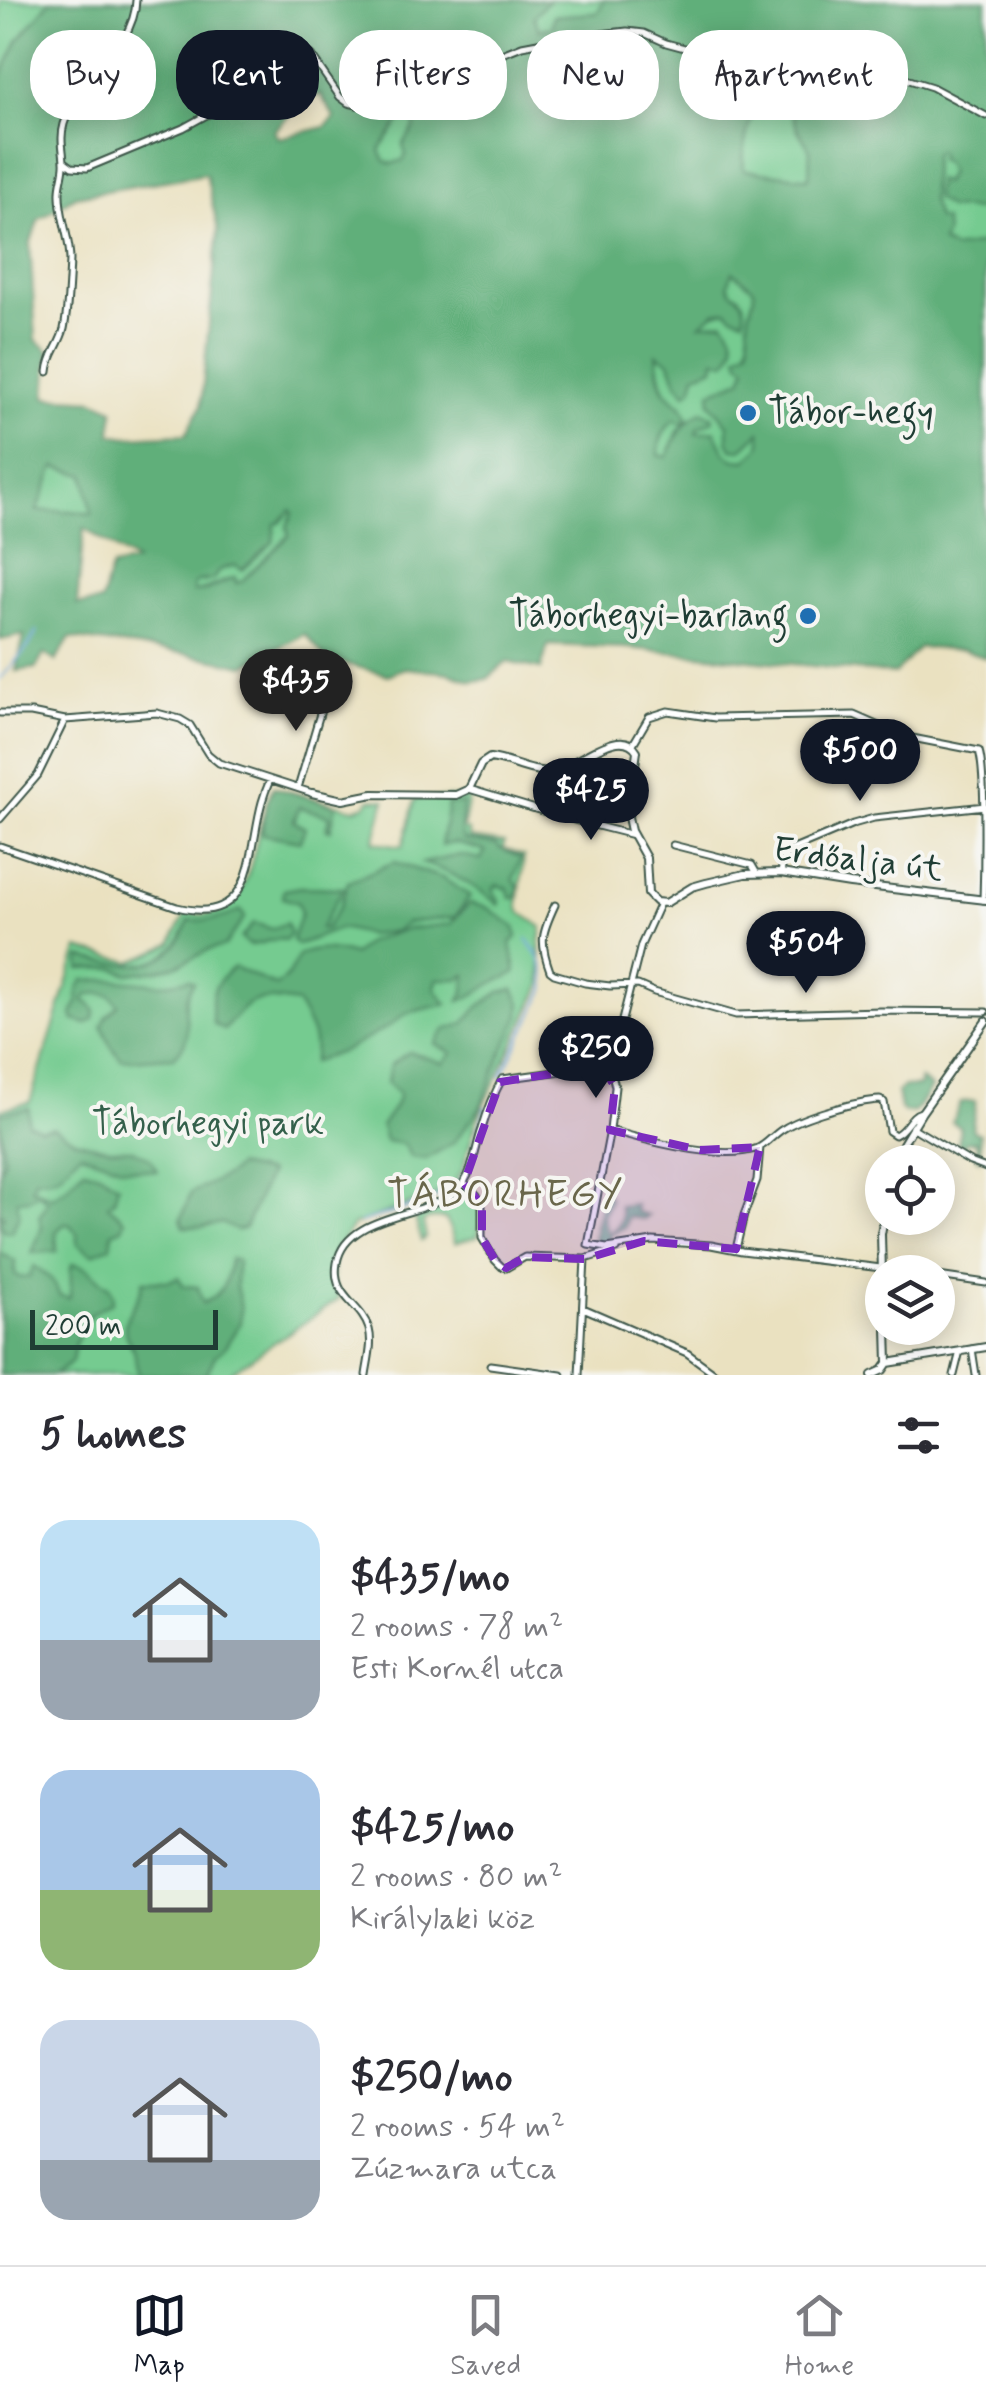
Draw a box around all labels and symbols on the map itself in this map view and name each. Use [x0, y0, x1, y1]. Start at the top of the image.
place label: Tábor-hegy [768, 390, 934, 440]
marker: Tábor-hegy [737, 402, 759, 424]
place label: Táborhegyi-barlang [508, 593, 788, 643]
marker: Táborhegyi-barlang [797, 605, 819, 627]
pin: $435 [237, 649, 355, 734]
pin: $500 [801, 719, 919, 804]
pin: $425 [532, 758, 650, 843]
street label: Erdőalja út [771, 827, 946, 893]
pin: $504 [747, 911, 865, 996]
pin: $250 [537, 1016, 655, 1101]
park label: Táborhegyi park [92, 1101, 324, 1147]
district label: TÁBORHEGY [387, 1171, 625, 1220]
scale bar [30, 1305, 218, 1350]

